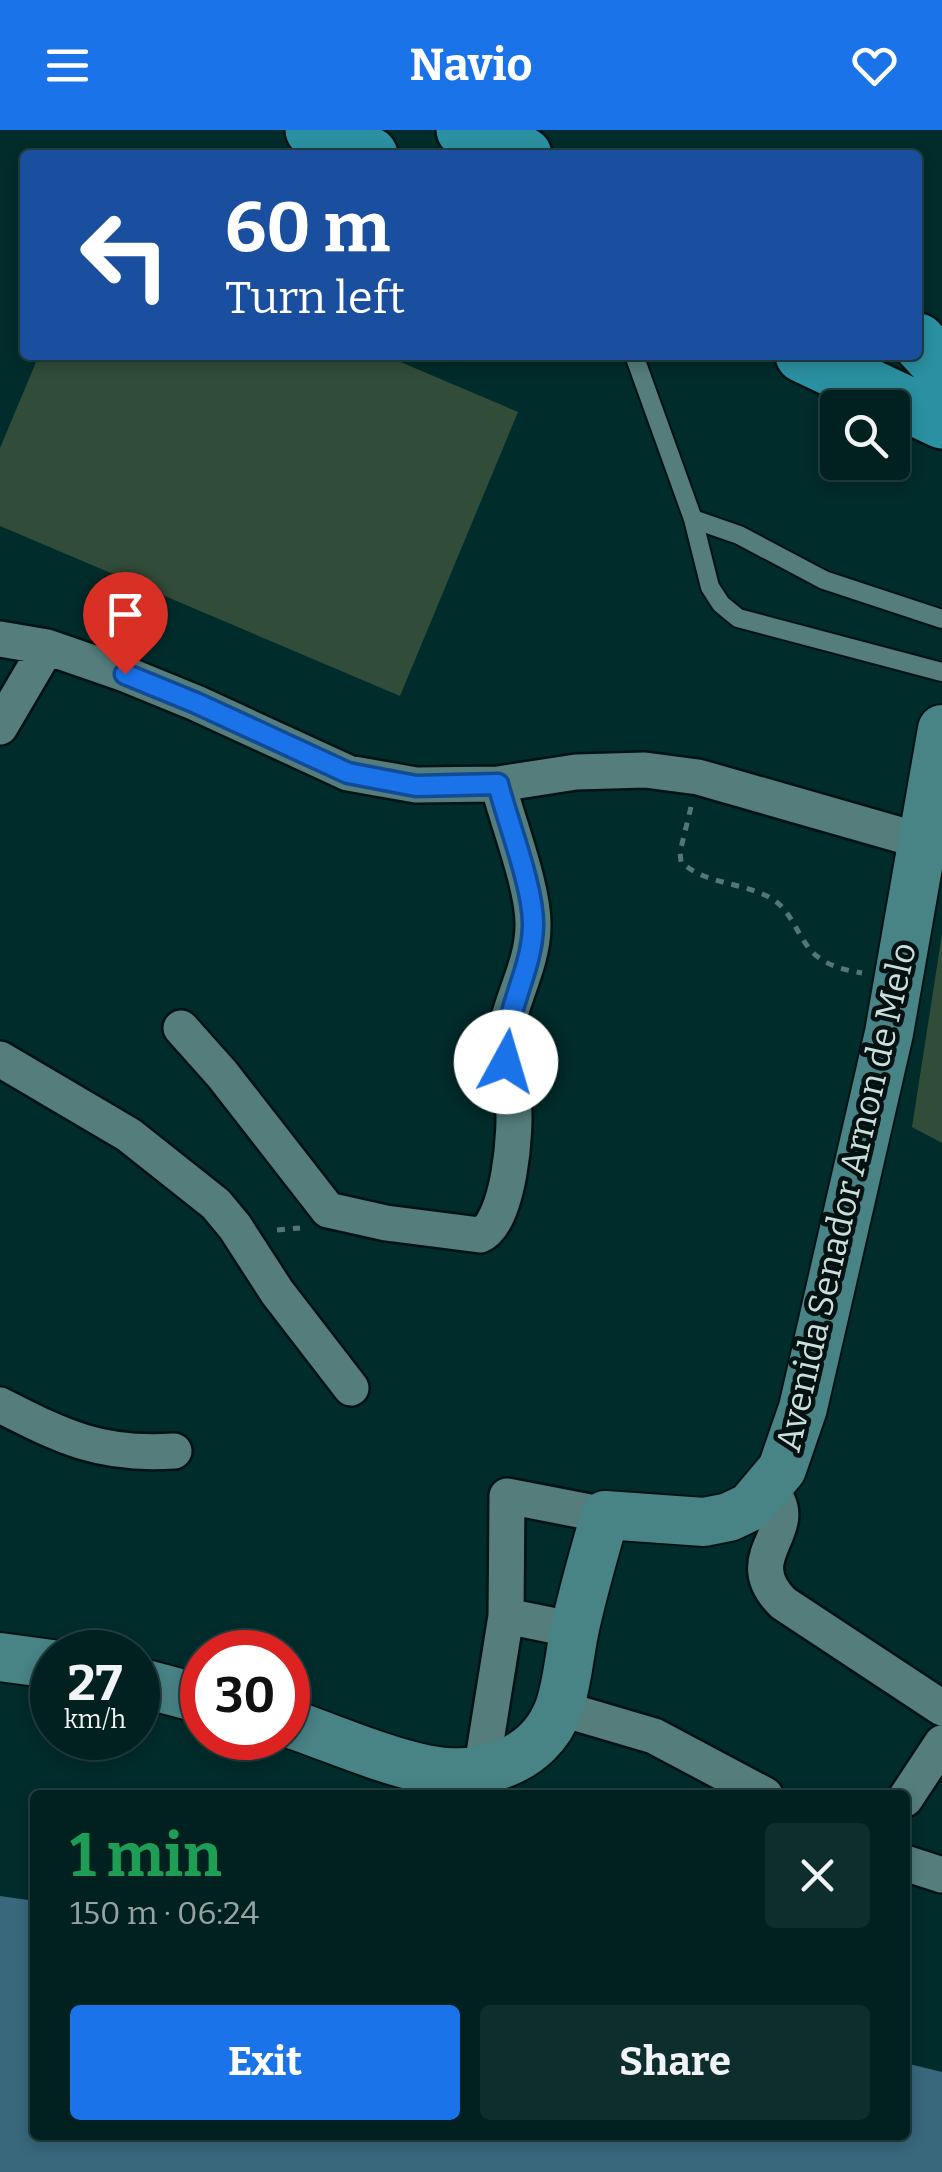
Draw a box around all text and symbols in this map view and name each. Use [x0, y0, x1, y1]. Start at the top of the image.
icon: menu [40, 38, 95, 93]
text: Navio [410, 38, 532, 92]
icon: heart [847, 38, 902, 93]
text: 60 m [225, 186, 390, 270]
icon: left [60, 190, 190, 320]
text: Turn left [225, 271, 405, 325]
map controls [820, 390, 910, 480]
button: search [820, 390, 910, 480]
pin [83, 572, 168, 675]
icon: arrive [98, 587, 153, 642]
street label: Avenida Senador Arnon de Melo [767, 939, 925, 1455]
position arrow [454, 1010, 558, 1114]
speed limit sign: 30 [180, 1630, 310, 1760]
text: 27 [68, 1653, 122, 1713]
text: km/h [64, 1705, 126, 1735]
text: 1 min [70, 1820, 222, 1892]
button: close [765, 1823, 870, 1928]
text: 150 m · 06:24 [70, 1894, 259, 1932]
button: Exit [70, 2005, 460, 2120]
button: Share [480, 2005, 870, 2120]

